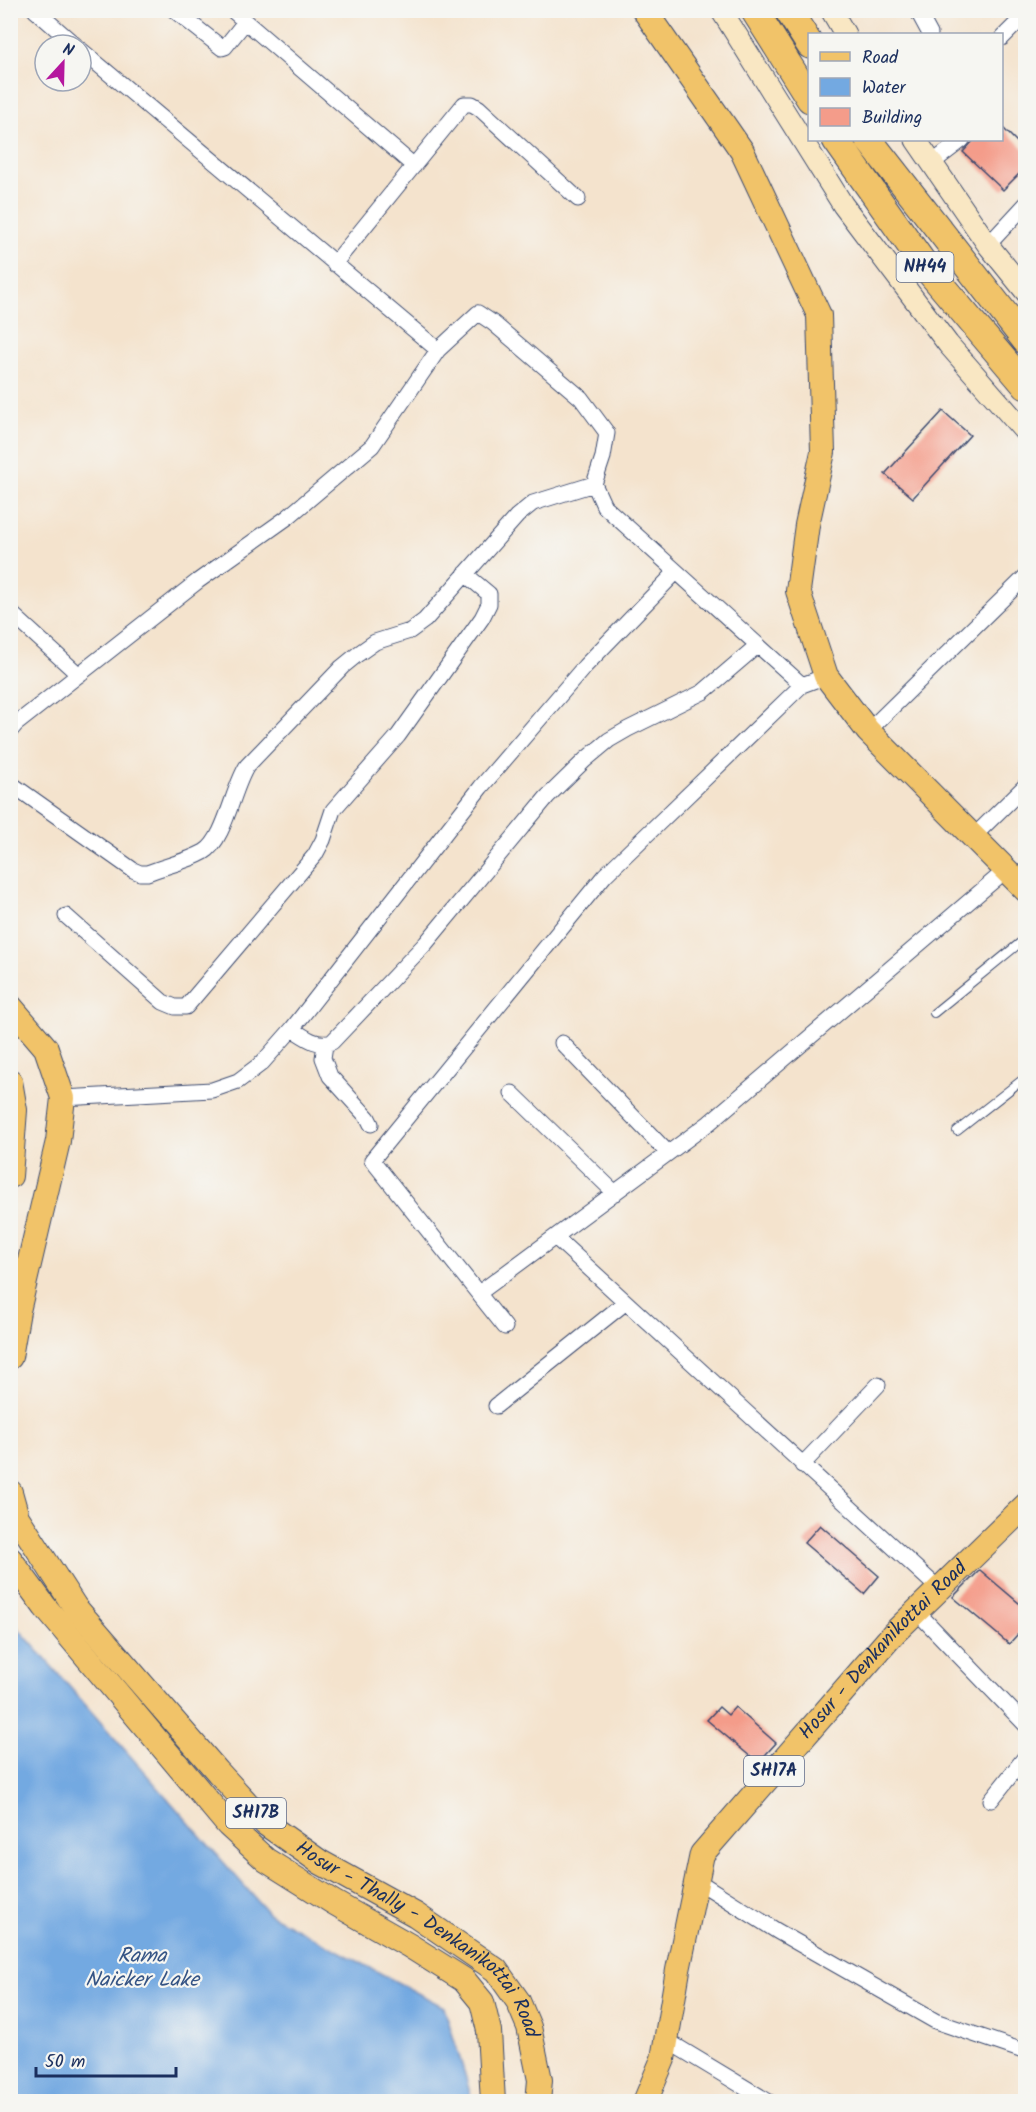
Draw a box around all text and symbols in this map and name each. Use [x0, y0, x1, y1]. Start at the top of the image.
north arrow [33, 33, 93, 93]
legend [808, 33, 1003, 141]
text: N [59, 37, 77, 64]
text: Road [862, 44, 899, 73]
text: Water [862, 74, 907, 103]
text: Building [862, 104, 922, 133]
road number: NH44 [896, 252, 954, 282]
street label: Hosur - Denkanikottai Road [792, 1553, 976, 1748]
road number: SH17A [744, 1756, 804, 1786]
road number: SH17B [226, 1798, 286, 1828]
street label: Hosur - Thally - Denkanikottai Road [288, 1833, 547, 2041]
water label: Rama Naicker Lake [85, 1940, 201, 1997]
scale bar [36, 2040, 176, 2078]
text: 50 m [45, 2048, 85, 2077]

